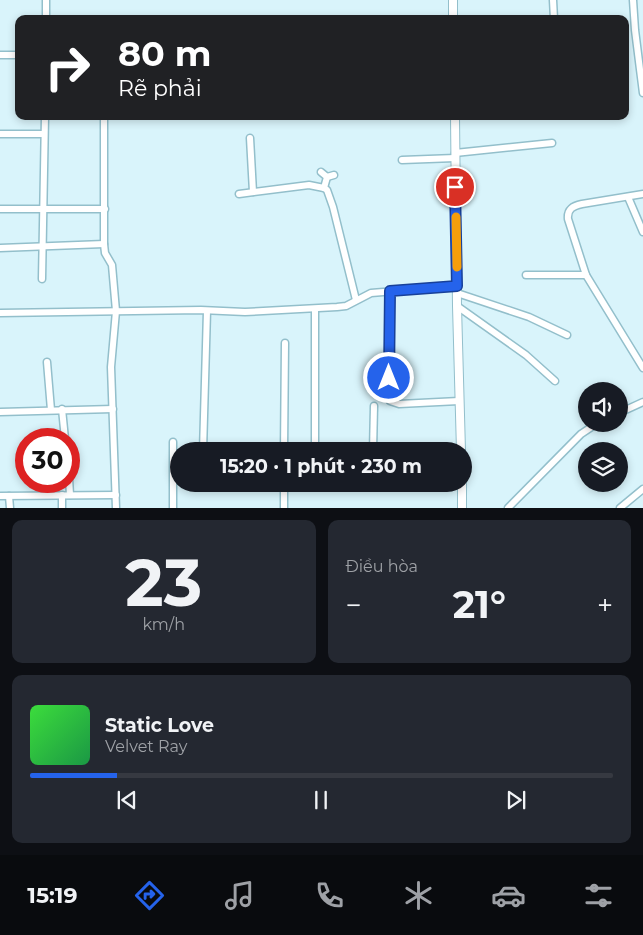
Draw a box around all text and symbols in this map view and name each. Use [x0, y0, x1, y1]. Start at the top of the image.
text: 80 m [118, 32, 212, 75]
icon: right [35, 35, 100, 100]
text: Rẽ phải [118, 75, 202, 102]
pin [434, 166, 476, 208]
icon: arrive [441, 173, 469, 201]
position arrow [362, 351, 414, 403]
map controls [578, 382, 628, 492]
button: sound [578, 382, 628, 432]
speed limit sign: 30 [15, 428, 80, 493]
button: layers [578, 442, 628, 492]
text: 15:20 · 1 phút · 230 m [220, 455, 422, 478]
text: 23 [125, 543, 202, 622]
text: Điều hòa [346, 557, 418, 576]
text: 21° [453, 581, 506, 628]
text: − [346, 588, 362, 622]
text: + [597, 588, 613, 622]
text: km/h [142, 615, 185, 634]
text: Static Love [105, 714, 214, 737]
text: Velvet Ray [105, 737, 187, 756]
icon: previous [113, 786, 141, 814]
icon: pause [307, 786, 335, 814]
icon: next [502, 786, 530, 814]
icon: directions [132, 878, 167, 913]
icon: music [222, 878, 257, 913]
icon: phone [312, 878, 347, 913]
icon: climate [401, 878, 436, 913]
icon: car [491, 878, 526, 913]
icon: filters [581, 878, 616, 913]
text: 15:19 [27, 882, 77, 909]

